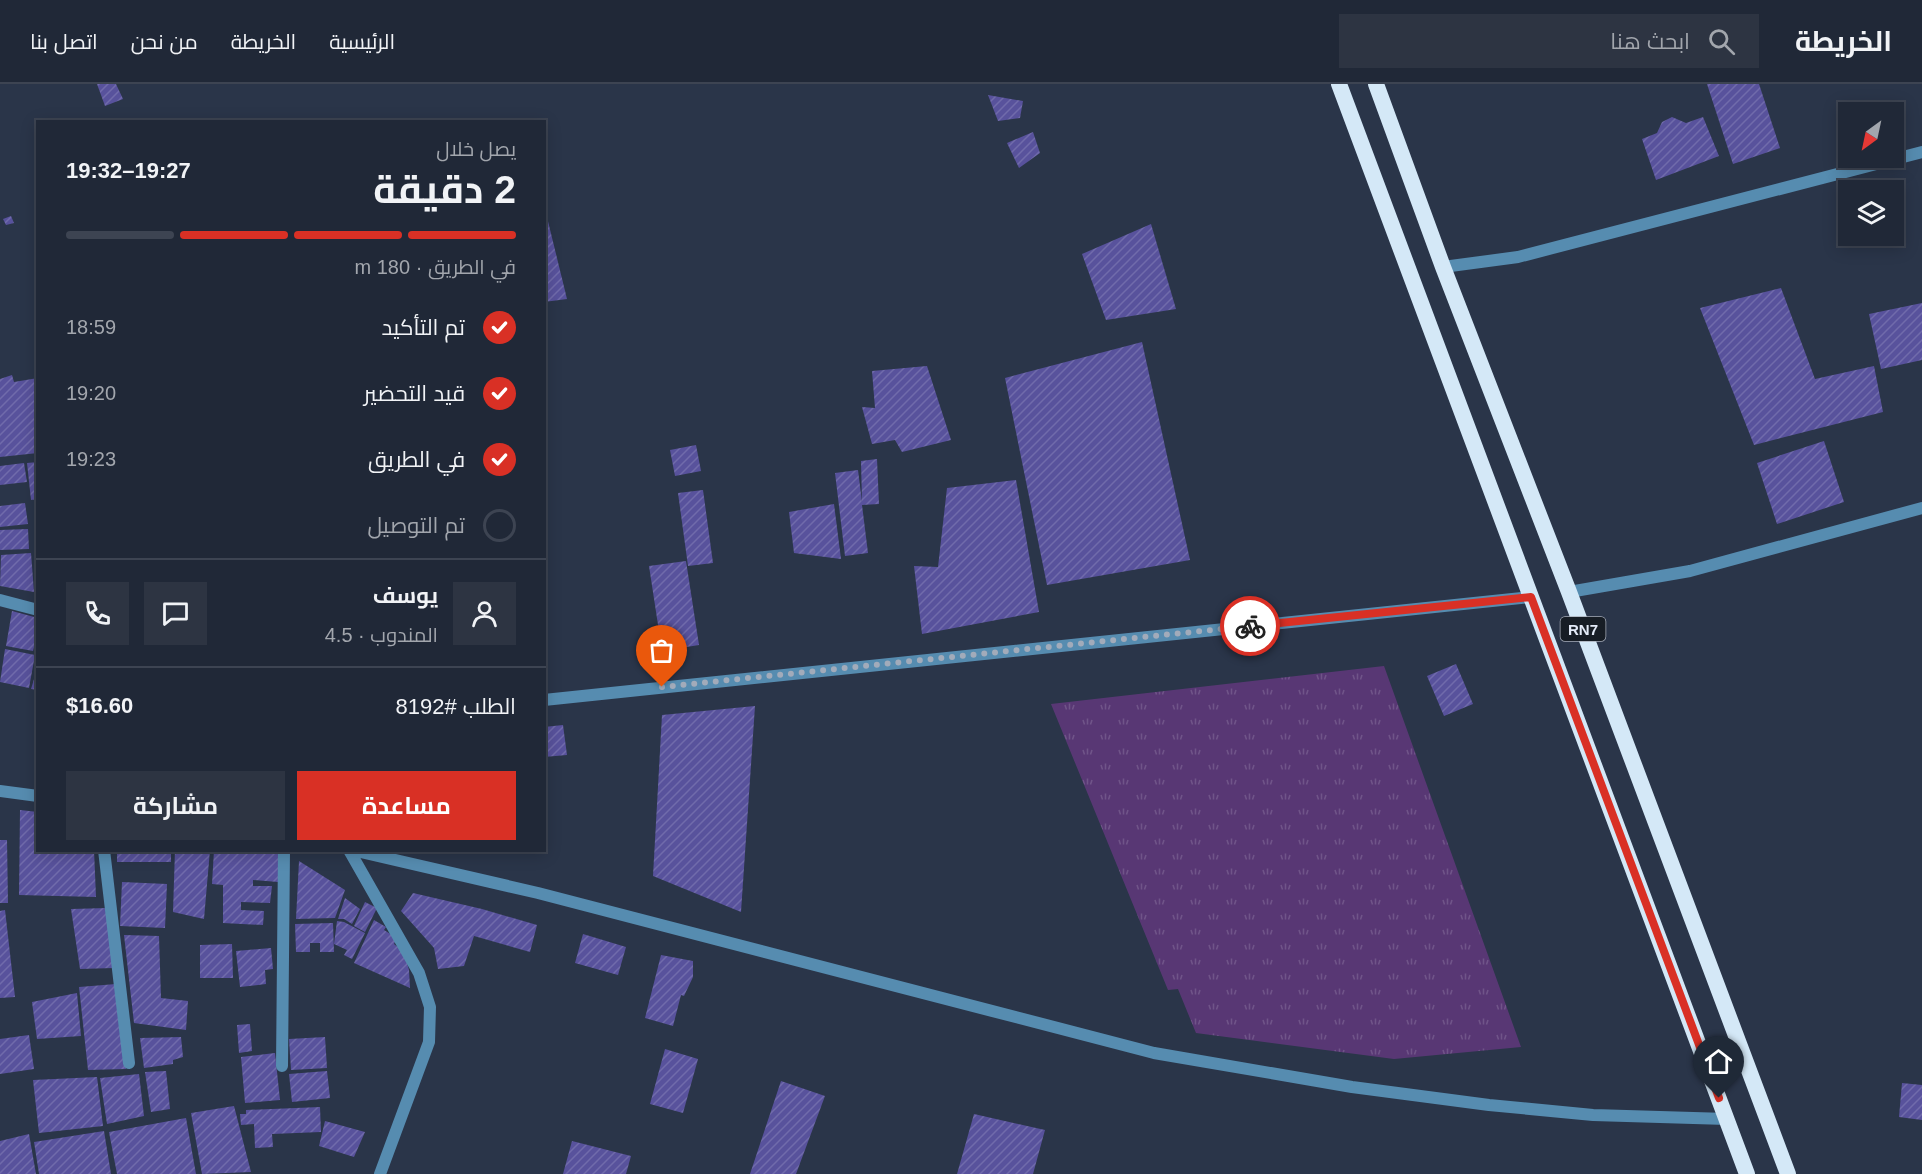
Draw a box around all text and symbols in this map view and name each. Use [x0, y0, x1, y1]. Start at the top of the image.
search box [1339, 14, 1759, 68]
icon: search [1705, 25, 1738, 58]
text: الخريطة [1795, 26, 1892, 57]
text: ابحث هنا [1610, 29, 1690, 54]
text: اتصل بنا [30, 30, 98, 53]
text: من نحن [131, 30, 198, 53]
text: الخريطة [231, 30, 296, 53]
text: الرئيسية [329, 30, 395, 53]
north arrow [1838, 102, 1904, 168]
map controls [1838, 102, 1904, 246]
text: يصل خلال [436, 138, 516, 160]
text: 19:27–19:32 [66, 158, 191, 183]
text: 2 دقيقة [373, 168, 516, 211]
button: layers [1838, 180, 1904, 246]
text: في الطريق · 180 m [355, 256, 516, 278]
icon: check [483, 311, 516, 344]
text: تم التأكيد [382, 315, 465, 340]
text: 18:59 [66, 316, 116, 338]
icon: check [483, 377, 516, 410]
text: قيد التحضير [364, 381, 465, 406]
text: 19:20 [66, 382, 116, 404]
icon: check [483, 443, 516, 476]
text: في الطريق [368, 447, 465, 472]
text: 19:23 [66, 448, 116, 470]
text: تم التوصيل [367, 513, 465, 538]
button: phone [66, 582, 129, 645]
button: chat [144, 582, 207, 645]
button: person [453, 582, 516, 645]
text: يوسف [373, 583, 438, 608]
courier [1220, 596, 1280, 656]
icon: bike [1234, 610, 1267, 643]
road number: RN7 [1560, 617, 1606, 641]
text: المندوب · 4.5 [325, 624, 438, 646]
pin [636, 625, 687, 687]
icon: bag [645, 634, 678, 667]
text: $16.60 [66, 693, 133, 718]
text: الطلب #8192 [396, 694, 516, 719]
button: مشاركة [66, 771, 285, 840]
button: مساعدة [297, 771, 516, 840]
pin [1693, 1036, 1744, 1098]
icon: home [1702, 1045, 1735, 1078]

